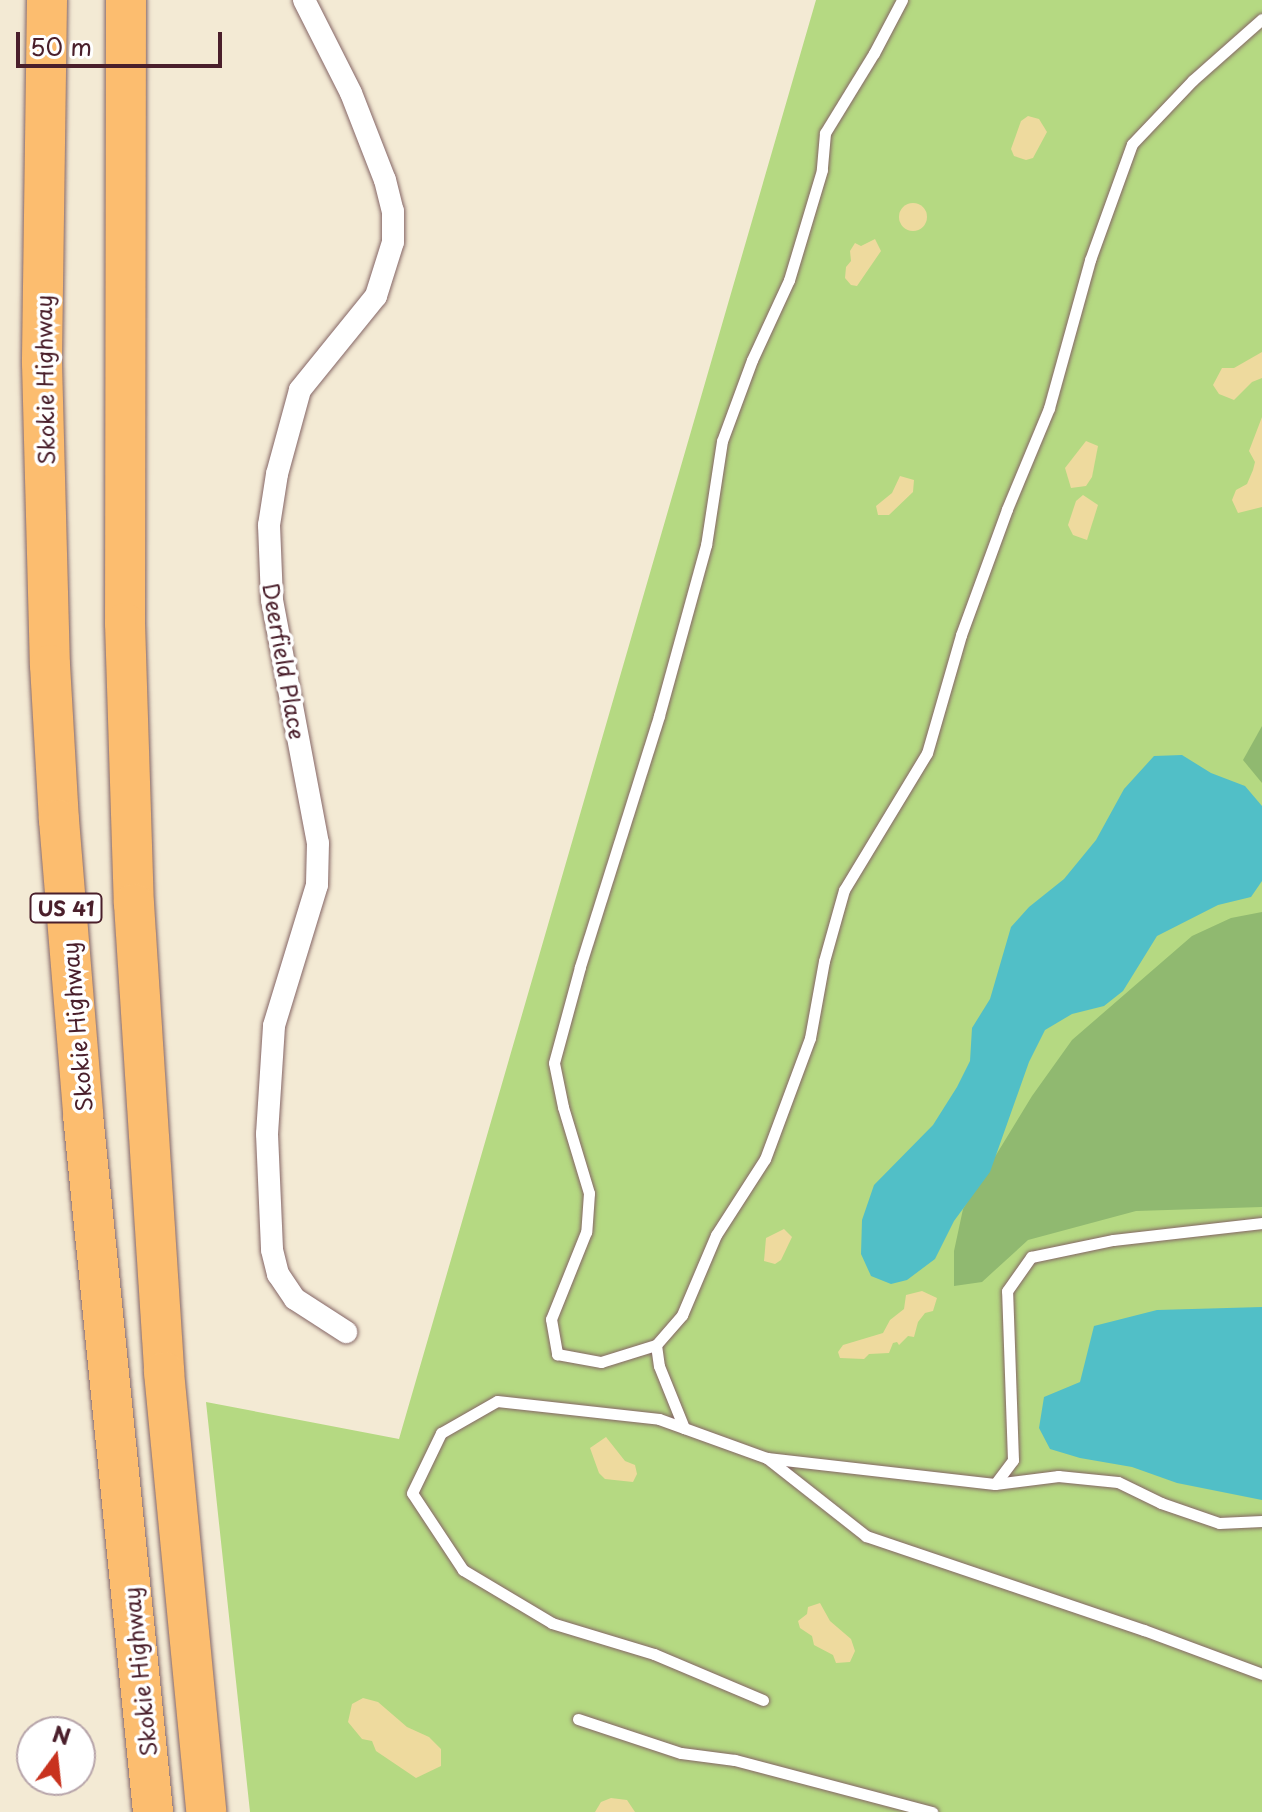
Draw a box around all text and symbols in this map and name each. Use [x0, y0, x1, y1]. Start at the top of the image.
scale bar [20, 16, 226, 66]
text: 50 m [30, 28, 92, 64]
street label: Skokie Highway [29, 295, 59, 465]
street label: Deerfield Place [258, 581, 312, 741]
road number: US 41 [28, 892, 104, 924]
street label: Skokie Highway [55, 941, 97, 1113]
street label: Skokie Highway [117, 1586, 161, 1758]
north arrow [16, 1716, 96, 1796]
text: N [49, 1716, 75, 1752]

